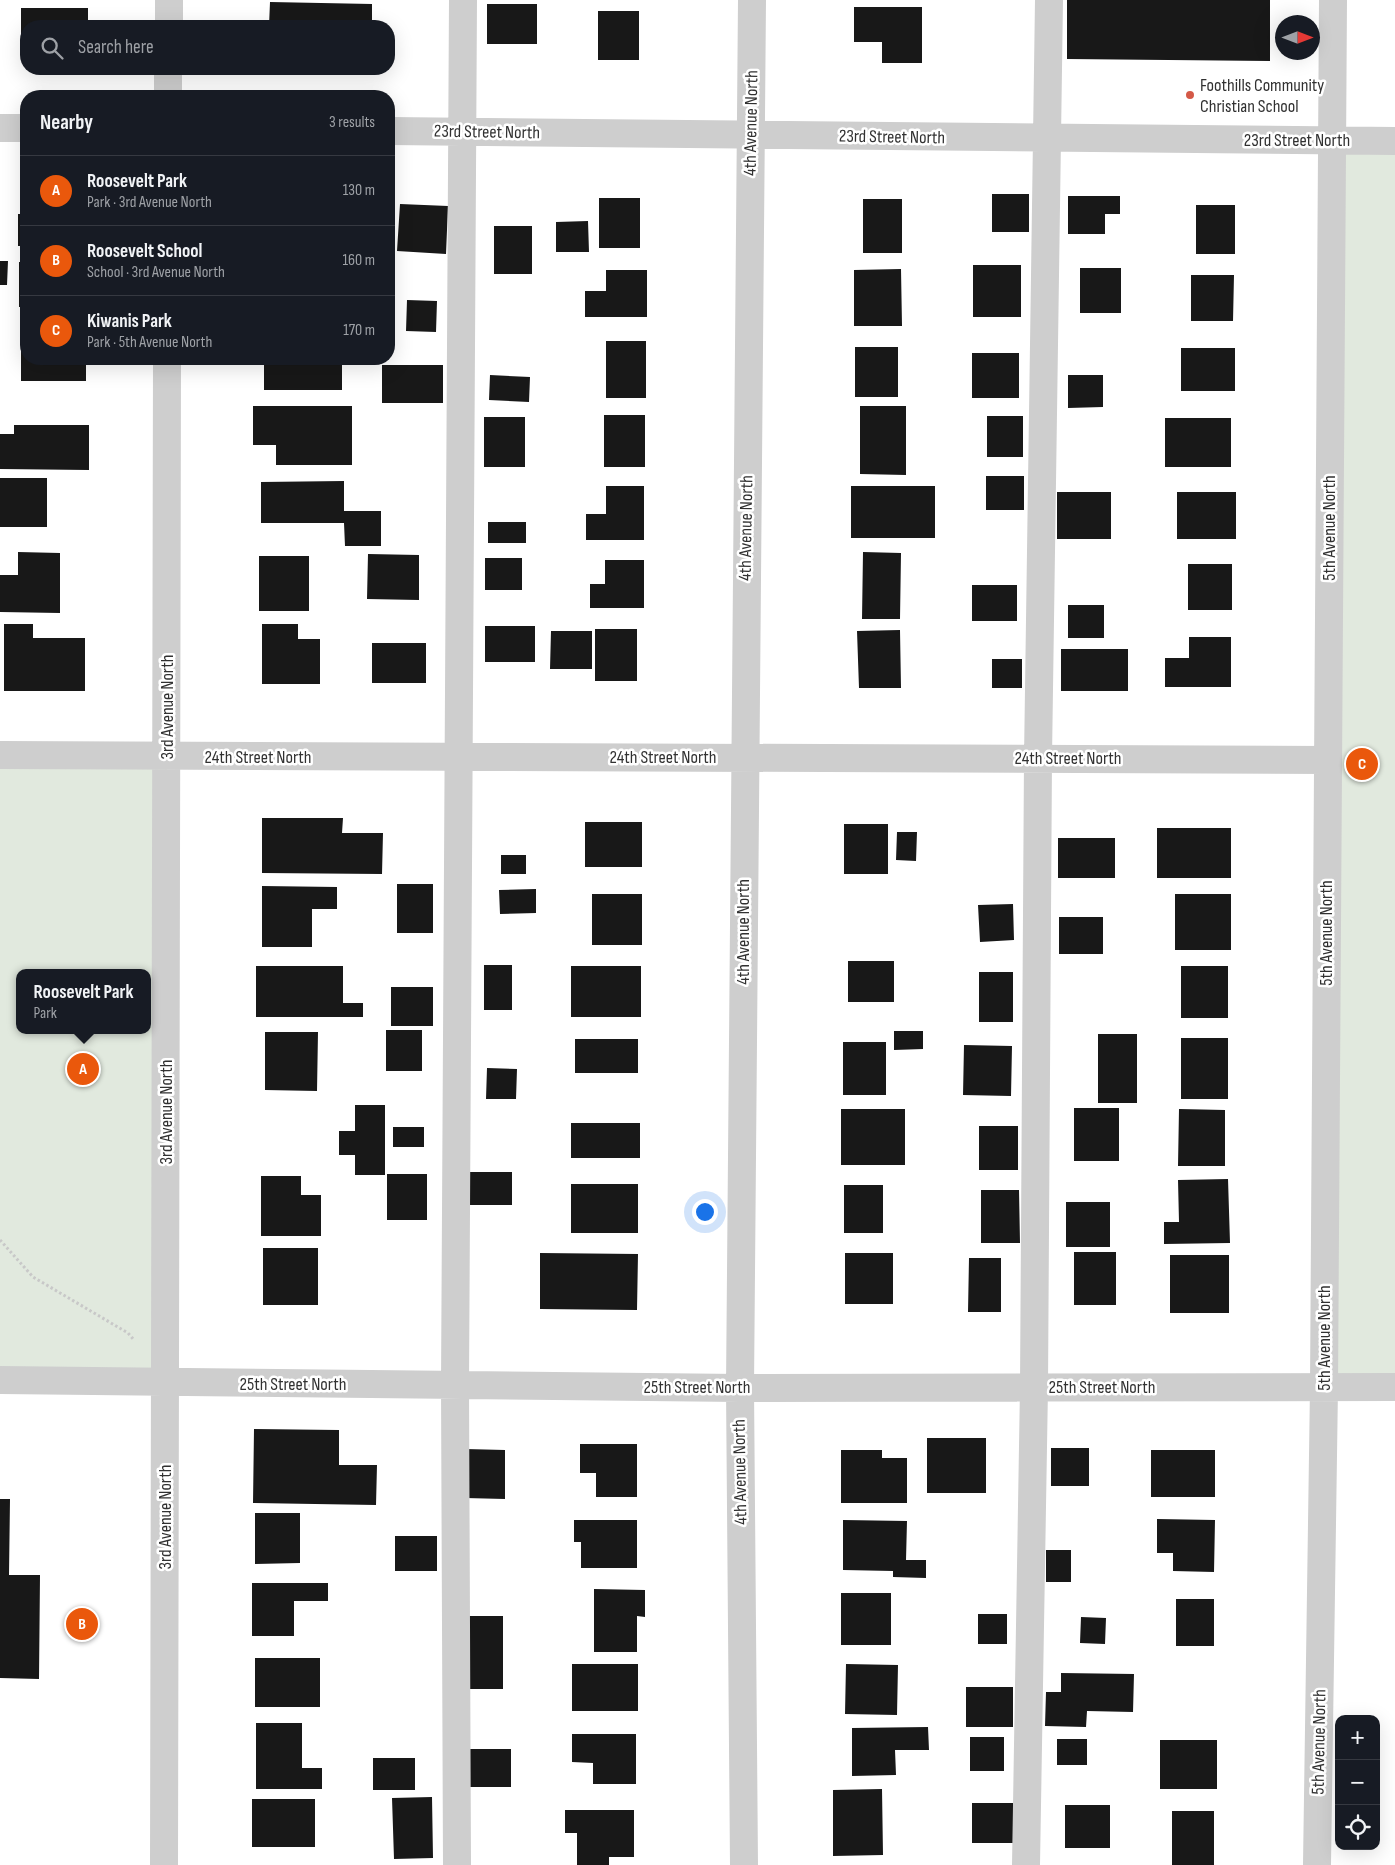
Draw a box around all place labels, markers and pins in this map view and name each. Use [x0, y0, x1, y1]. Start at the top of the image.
place label: Foothills Community Christian School [1200, 75, 1324, 117]
marker: Foothills Community Christian School [1184, 89, 1196, 101]
pin: C [1346, 745, 1378, 783]
pin: A [67, 1050, 99, 1088]
pin: B [66, 1605, 98, 1643]

